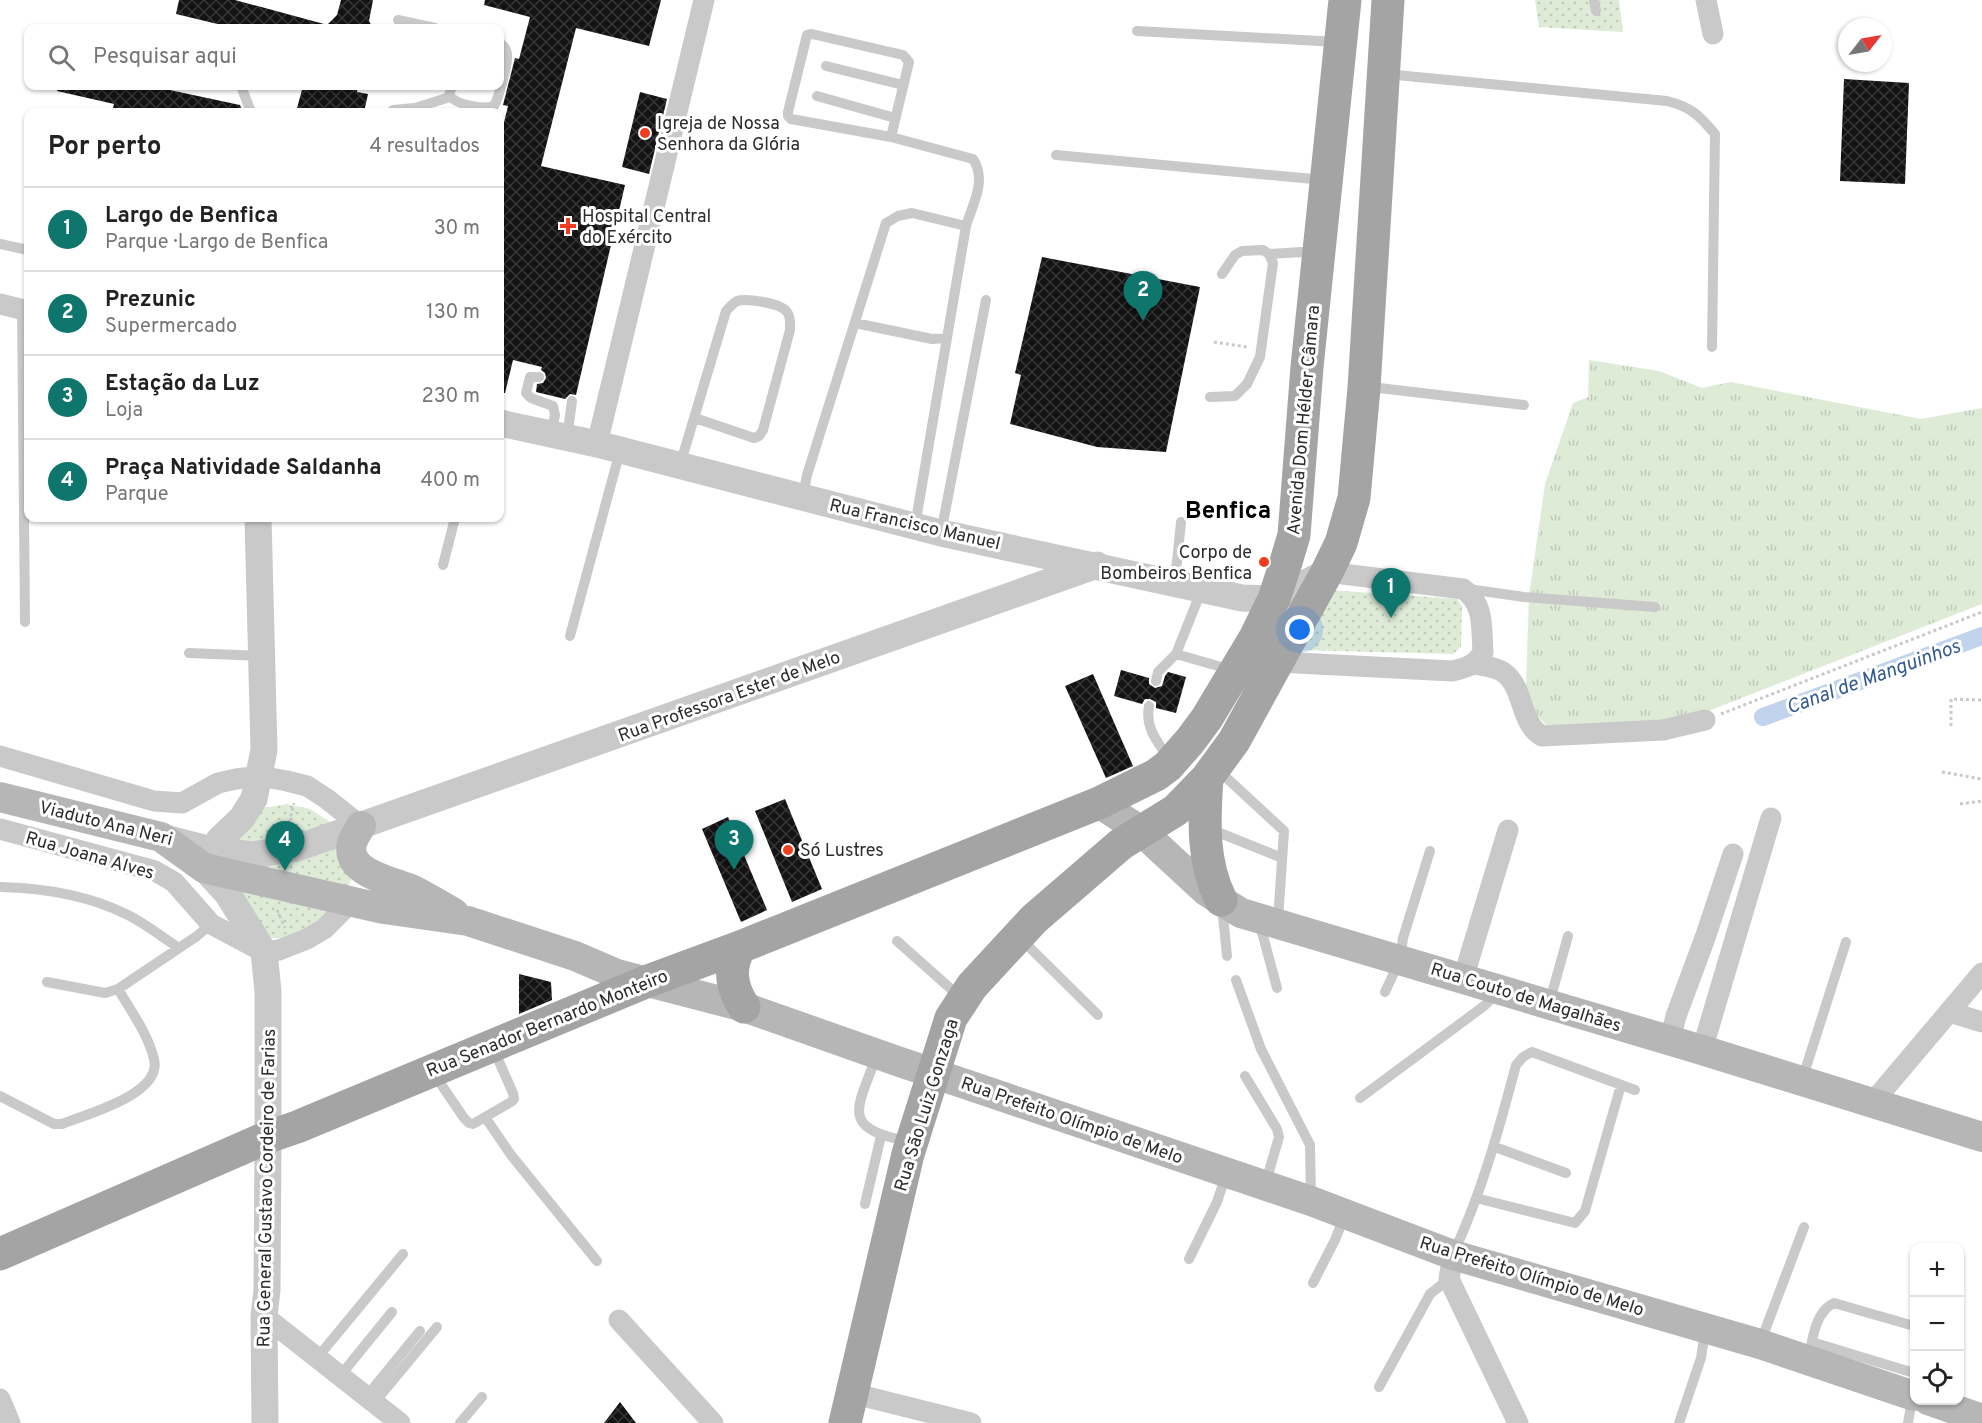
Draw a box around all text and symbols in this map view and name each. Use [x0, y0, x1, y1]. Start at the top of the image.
north arrow [1838, 18, 1892, 72]
search box [24, 24, 504, 90]
icon: search [45, 41, 78, 74]
text: Pesquisar aqui [93, 44, 237, 71]
place label: Igreja de Nossa Senhora da Glória [657, 113, 800, 157]
marker: Igreja de Nossa Senhora da Glória [638, 126, 652, 140]
text: Por perto [48, 131, 162, 164]
text: 4 resultados [370, 134, 480, 160]
text: Largo de Benfica [105, 203, 278, 230]
place label: Hospital Central do Exército [582, 206, 711, 250]
text: 1 [64, 216, 72, 242]
text: 30 m [434, 216, 480, 242]
marker: Hospital Central do Exército [559, 217, 577, 235]
text: Parque · Largo de Benfica [105, 230, 328, 256]
pin: 2 [1124, 272, 1162, 321]
text: Prezunic [105, 287, 196, 314]
text: 2 [61, 300, 74, 326]
text: 130 m [426, 300, 480, 326]
street label: Avenida Dom Hélder Câmara [1283, 304, 1326, 536]
text: Supermercado [105, 314, 237, 340]
text: Estação da Luz [105, 371, 260, 398]
text: 3 [62, 384, 74, 410]
text: 230 m [421, 384, 480, 410]
text: Loja [105, 398, 143, 424]
text: Praça Natividade Saldanha [105, 455, 382, 482]
text: 4 [61, 468, 74, 494]
text: 400 m [420, 468, 480, 494]
text: Parque [105, 482, 168, 508]
street label: Rua Francisco Manuel [827, 495, 1002, 556]
district label: Benfica [1185, 497, 1271, 527]
place label: Corpo de Bombeiros Benfica [1100, 542, 1252, 586]
marker: Corpo de Bombeiros Benfica [1257, 555, 1271, 569]
pin: 1 [1372, 568, 1410, 618]
your location [1285, 615, 1314, 644]
water label: Canal de Manguinhos [1783, 634, 1965, 721]
street label: Rua Professora Ester de Melo [615, 646, 844, 748]
street label: Viaduto Ana Neri [37, 797, 175, 852]
pin: 3 [714, 820, 754, 870]
pin: 4 [266, 822, 304, 871]
street label: Rua Joana Alves [23, 827, 157, 886]
place label: Só Lustres [800, 840, 884, 863]
marker: Só Lustres [781, 843, 795, 857]
street label: Rua Couto de Magalhães [1427, 958, 1624, 1038]
street label: Rua Senador Bernardo Monteiro [423, 965, 672, 1084]
street label: Rua São Luiz Gonzaga [890, 1016, 965, 1195]
street label: Rua General Gustavo Cordeiro de Farias [253, 1028, 282, 1348]
street label: Rua Prefeito Olímpio de Melo [957, 1073, 1186, 1170]
street label: Rua Prefeito Olímpio de Melo [1417, 1232, 1647, 1323]
map controls [1910, 1243, 1964, 1405]
button: + [1910, 1243, 1964, 1297]
button: − [1910, 1297, 1964, 1351]
button: locate [1910, 1351, 1964, 1405]

